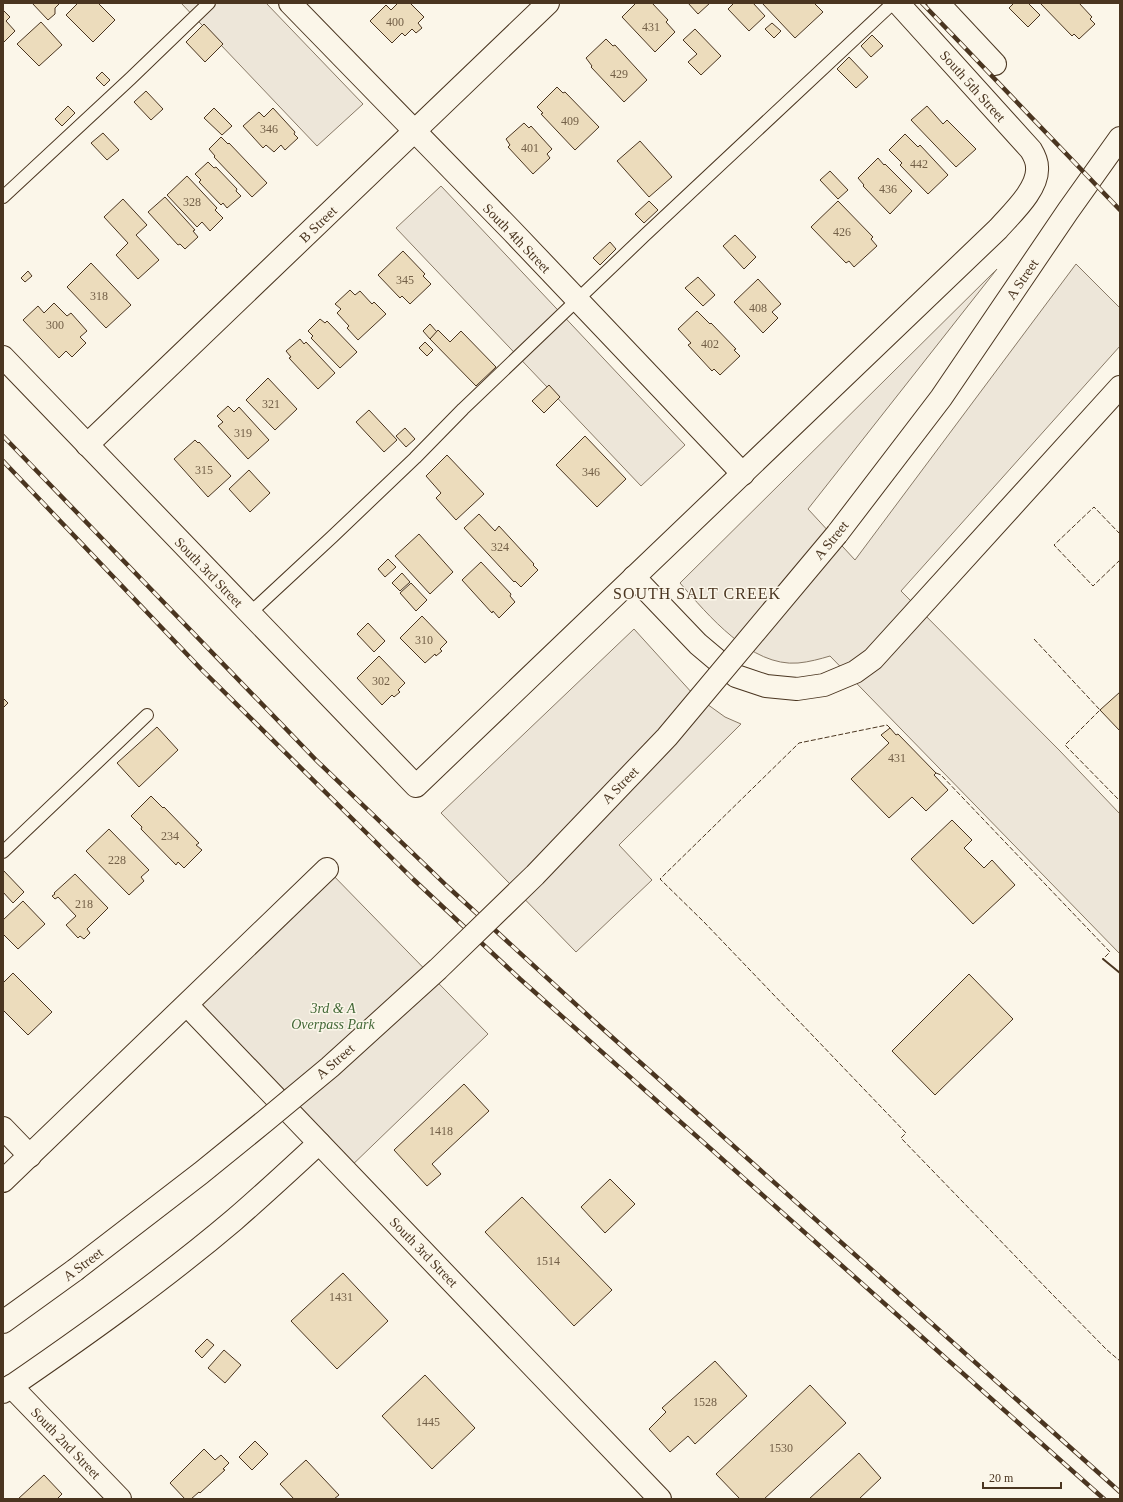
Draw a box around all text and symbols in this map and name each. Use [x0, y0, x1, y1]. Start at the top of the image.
house number: 400 [386, 15, 404, 29]
house number: 431 [642, 20, 660, 34]
street label: South 5th Street [937, 48, 1008, 125]
house number: 429 [610, 67, 628, 81]
house number: 409 [561, 114, 579, 128]
house number: 346 [260, 122, 278, 136]
house number: 401 [521, 141, 539, 155]
house number: 442 [910, 157, 928, 171]
house number: 436 [879, 182, 897, 196]
house number: 328 [183, 195, 201, 209]
street label: South 4th Street [480, 201, 553, 276]
street label: B Street [297, 203, 340, 246]
house number: 426 [833, 225, 851, 239]
street label: A Street [1003, 256, 1041, 302]
house number: 345 [396, 273, 414, 287]
house number: 318 [90, 289, 108, 303]
house number: 408 [749, 301, 767, 315]
house number: 300 [46, 318, 64, 332]
house number: 402 [701, 337, 719, 351]
house number: 321 [262, 397, 280, 411]
house number: 319 [234, 426, 252, 440]
house number: 315 [195, 463, 213, 477]
house number: 346 [582, 465, 600, 479]
street label: A Street [811, 518, 852, 563]
street label: South 3rd Street [172, 534, 246, 610]
house number: 324 [491, 540, 509, 554]
district label: SOUTH SALT CREEK [613, 585, 781, 602]
house number: 310 [415, 633, 433, 647]
house number: 302 [372, 674, 390, 688]
house number: 431 [888, 751, 906, 765]
street label: A Street [599, 764, 642, 807]
house number: 234 [161, 829, 179, 843]
house number: 228 [108, 853, 126, 867]
house number: 218 [75, 897, 93, 911]
park label: 3rd & A Overpass Park [291, 1001, 376, 1032]
street label: A Street [313, 1041, 357, 1082]
house number: 1418 [429, 1124, 453, 1138]
street label: South 3rd Street [387, 1214, 461, 1290]
street label: A Street [61, 1245, 106, 1284]
house number: 1514 [536, 1254, 560, 1268]
house number: 1431 [329, 1290, 353, 1304]
house number: 1528 [693, 1395, 717, 1409]
street label: South 2nd Street [28, 1405, 104, 1482]
house number: 1445 [416, 1415, 440, 1429]
house number: 1530 [769, 1441, 793, 1455]
scale bar [983, 1464, 1061, 1490]
text: 20 m [989, 1471, 1014, 1485]

